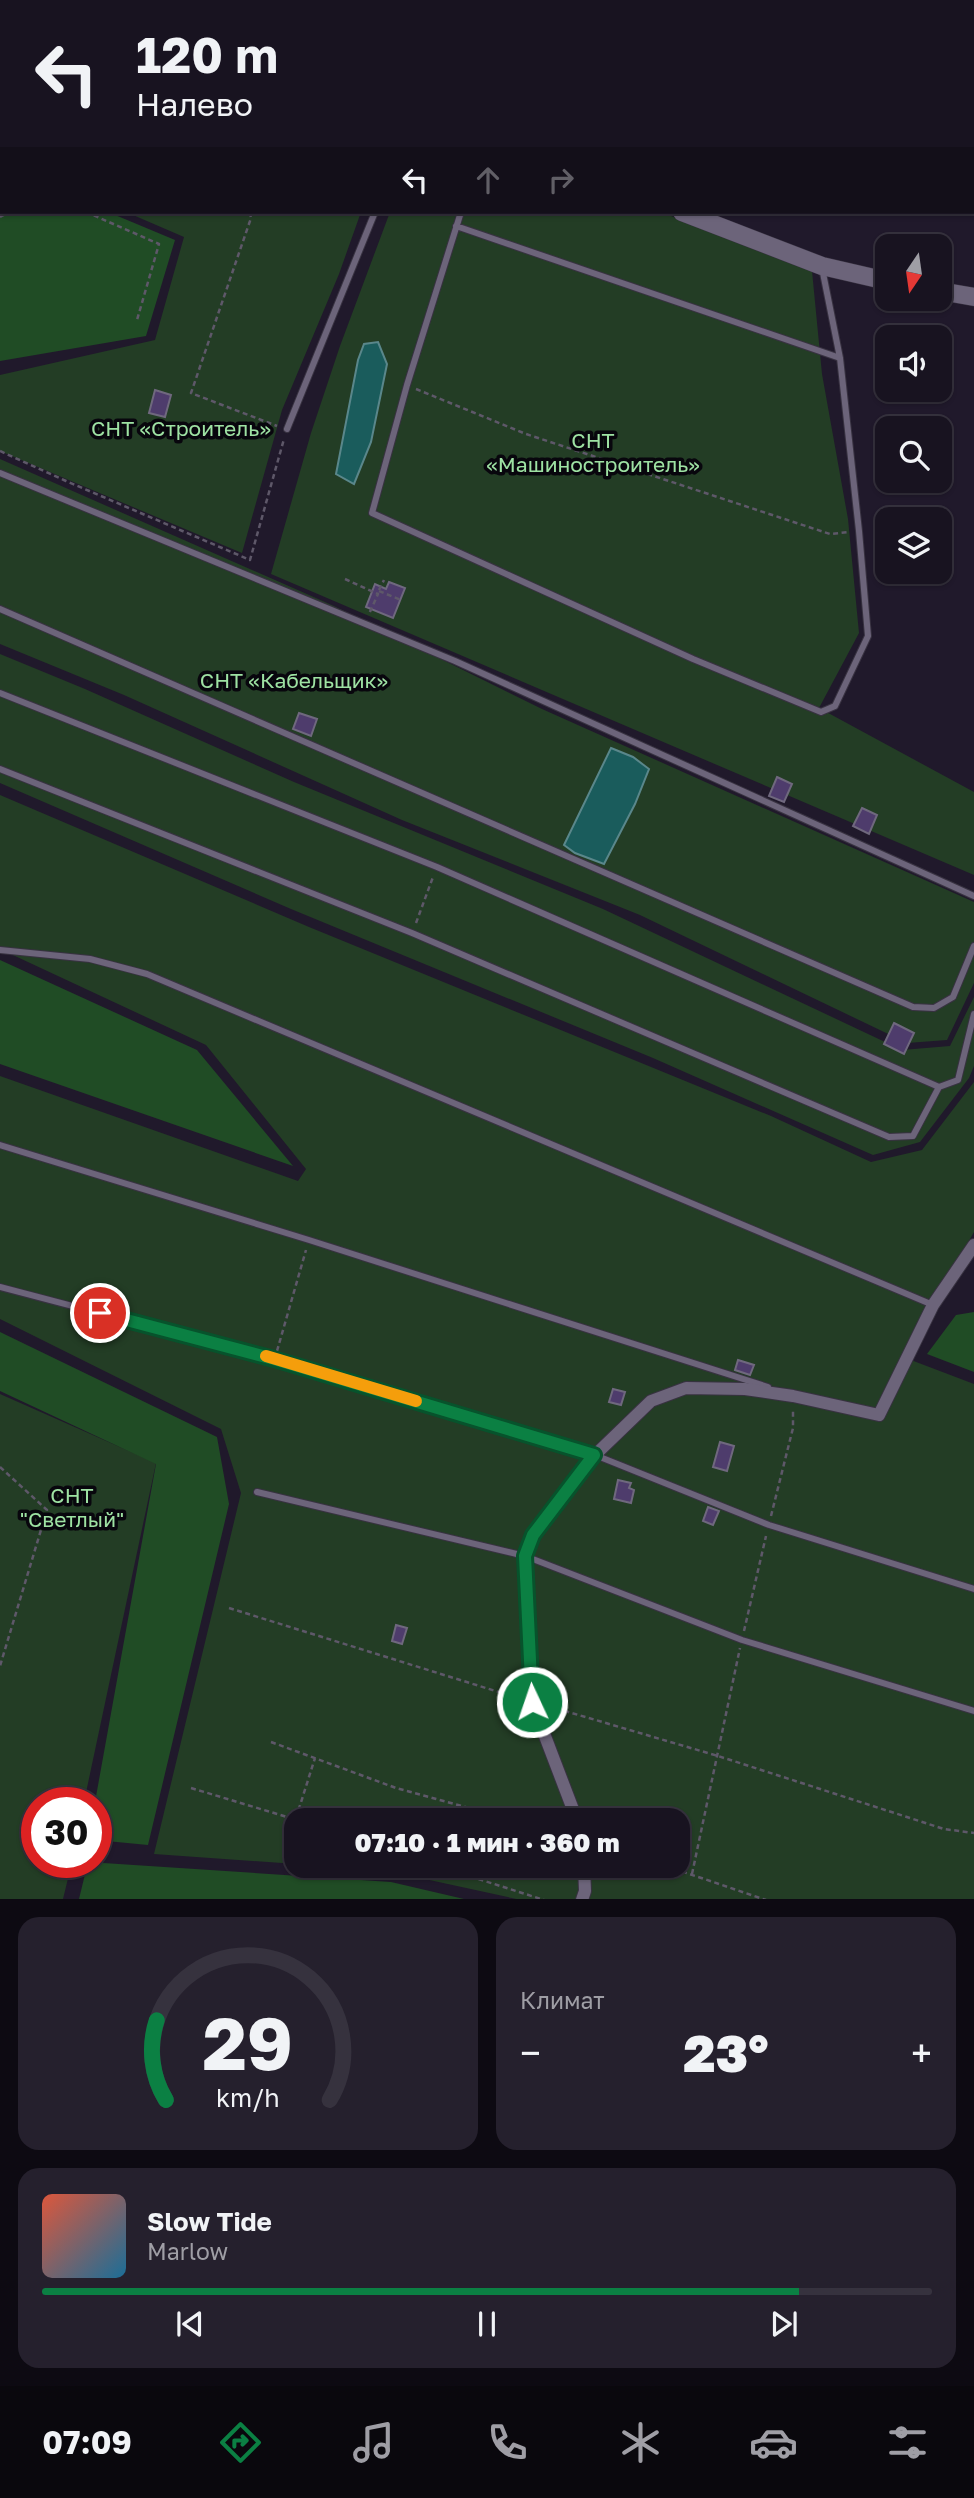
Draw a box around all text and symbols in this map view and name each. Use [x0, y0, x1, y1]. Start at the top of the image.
text: 120 m [136, 25, 278, 84]
icon: left [21, 28, 112, 119]
text: Налево [136, 85, 253, 123]
icon: left [396, 161, 434, 199]
icon: ahead [469, 161, 507, 199]
icon: right [542, 161, 580, 199]
north arrow [875, 234, 952, 312]
map controls [875, 234, 952, 584]
button: sound [875, 325, 952, 402]
park label: СНТ «Строитель» [91, 415, 271, 441]
button: search [875, 416, 952, 493]
park label: СНТ «Машиностроитель» [486, 427, 700, 477]
button: layers [875, 507, 952, 584]
park label: СНТ «Кабельщик» [200, 667, 388, 693]
pin [70, 1283, 130, 1343]
icon: arrive [81, 1294, 119, 1332]
park label: СНТ "Светлый" [20, 1482, 124, 1532]
position arrow [495, 1665, 569, 1739]
speed limit sign: 30 [21, 1787, 112, 1878]
text: 07:10 · 1 мин · 360 m [354, 1827, 620, 1858]
text: Климат [520, 1986, 605, 2014]
text: 29 [203, 1999, 293, 2086]
text: 23° [683, 2021, 769, 2083]
text: − [520, 2030, 541, 2075]
text: + [911, 2030, 932, 2075]
text: km/h [216, 2081, 280, 2112]
text: Slow Tide [147, 2206, 272, 2237]
text: Marlow [147, 2237, 228, 2265]
icon: previous [171, 2305, 209, 2343]
icon: pause [468, 2305, 506, 2343]
icon: next [765, 2305, 803, 2343]
icon: directions [216, 2418, 265, 2467]
icon: music [349, 2418, 398, 2467]
icon: phone [483, 2418, 532, 2467]
icon: climate [616, 2418, 665, 2467]
icon: car [749, 2418, 798, 2467]
icon: filters [883, 2418, 932, 2467]
text: 07:09 [42, 2423, 132, 2461]

